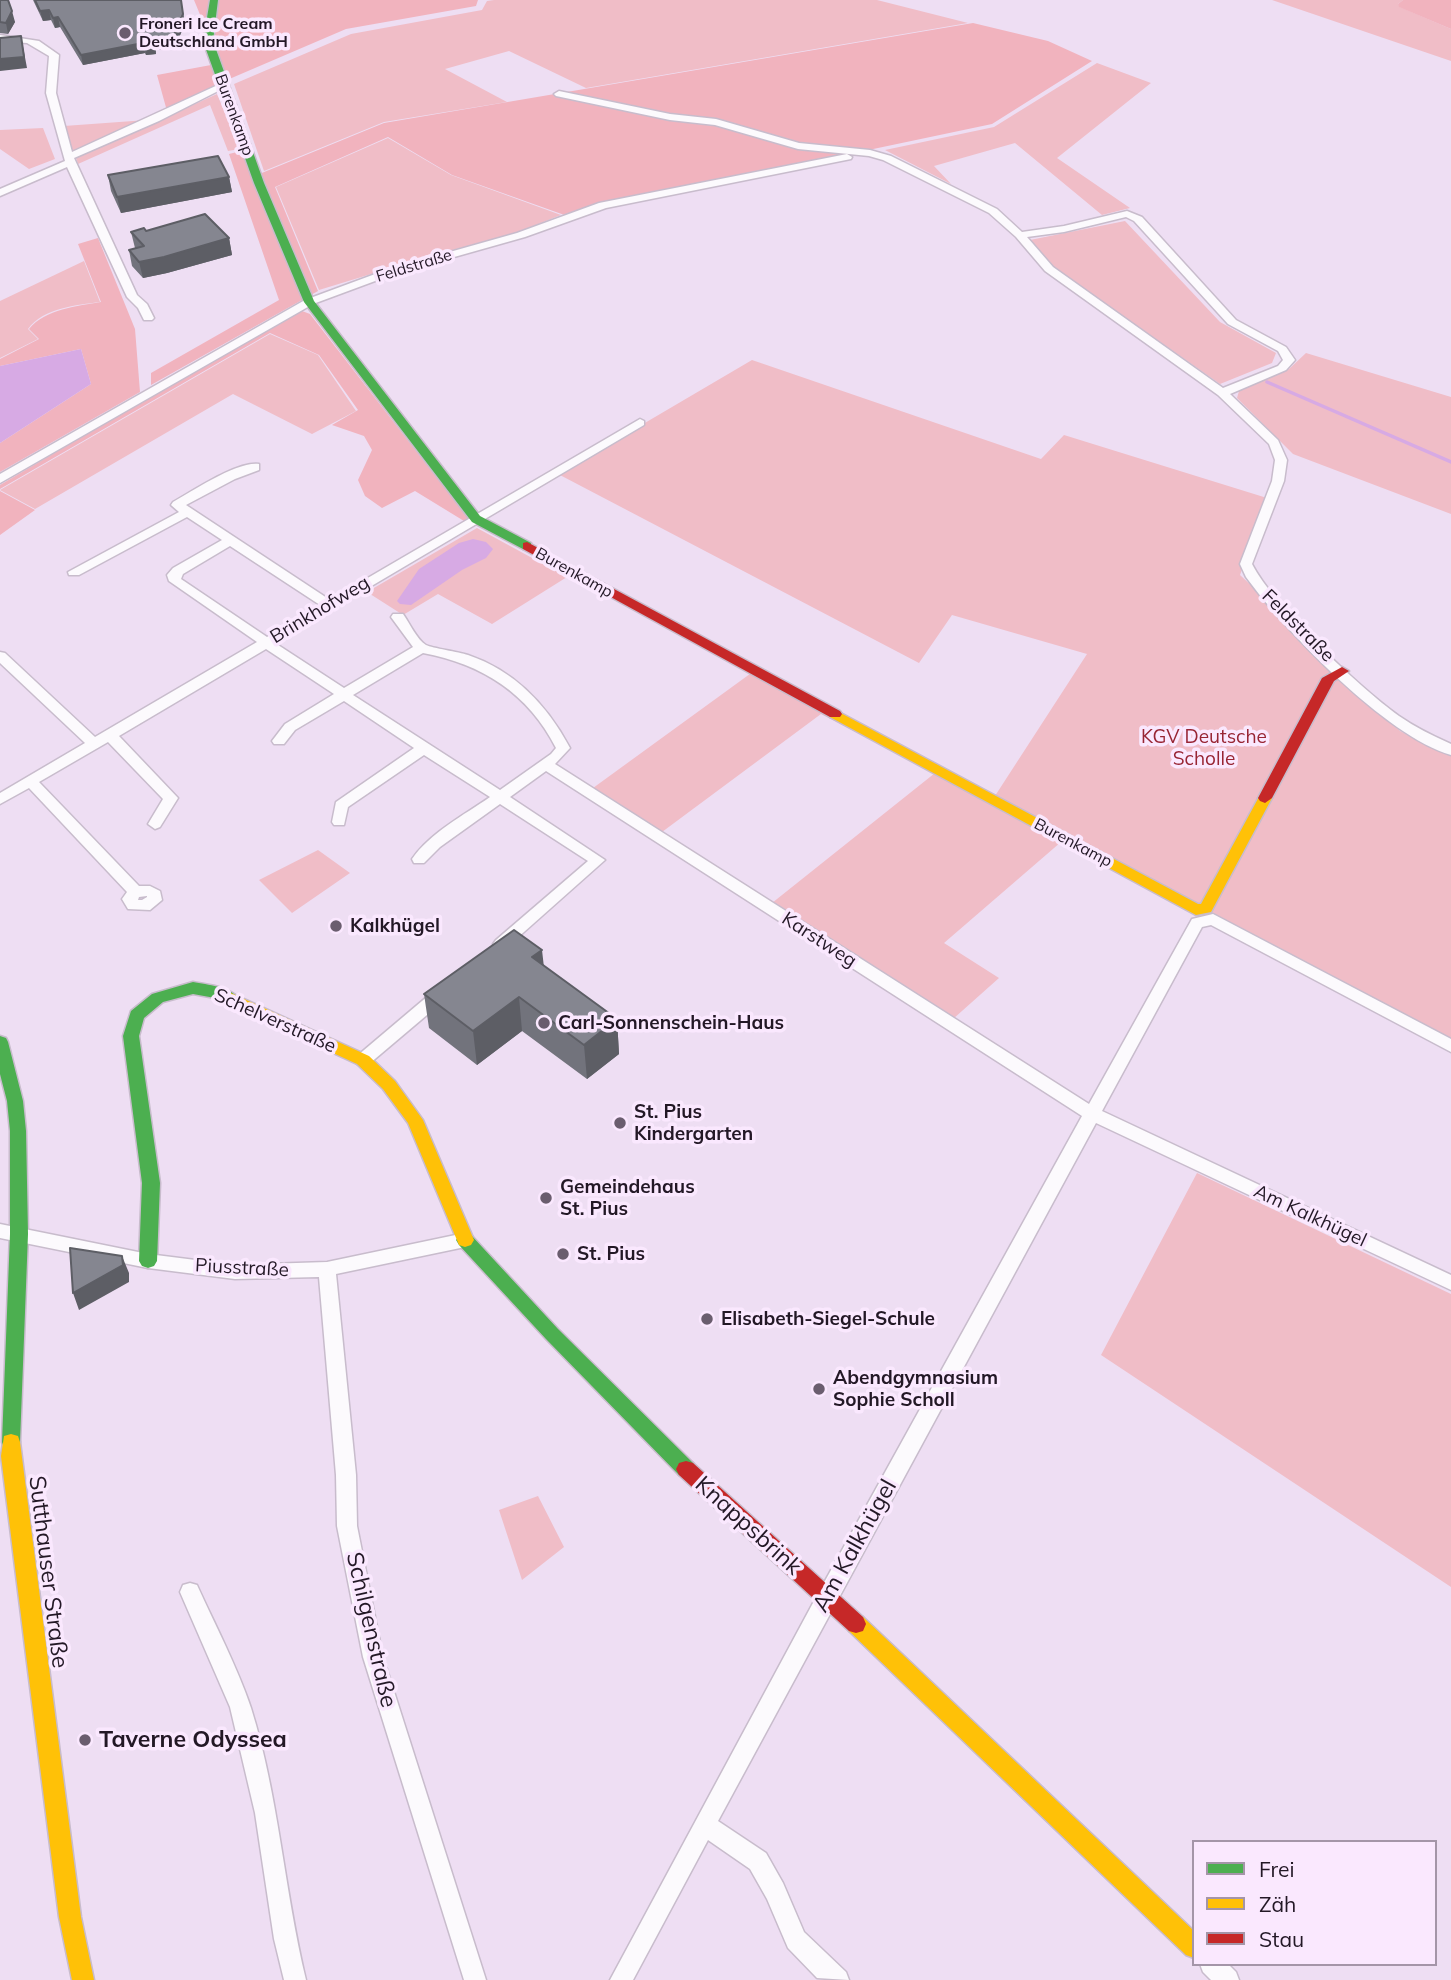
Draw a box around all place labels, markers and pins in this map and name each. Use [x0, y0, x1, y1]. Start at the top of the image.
place label: Froneri Ice Cream Deutschland GmbH [139, 14, 288, 52]
marker: Froneri Ice Cream Deutschland GmbH [117, 25, 133, 41]
place label: Kalkhügel [350, 915, 440, 937]
marker: Kalkhügel [328, 918, 344, 934]
place label: Carl-Sonnenschein-Haus [558, 1012, 784, 1034]
marker: Carl-Sonnenschein-Haus [536, 1015, 552, 1031]
place label: St. Pius Kindergarten [634, 1101, 753, 1145]
marker: St. Pius Kindergarten [612, 1115, 628, 1131]
place label: Gemeindehaus St. Pius [560, 1176, 695, 1220]
marker: Gemeindehaus St. Pius [538, 1190, 554, 1206]
place label: St. Pius [577, 1243, 645, 1265]
marker: St. Pius [555, 1246, 571, 1262]
place label: Elisabeth-Siegel-Schule [721, 1308, 935, 1330]
marker: Elisabeth-Siegel-Schule [699, 1311, 715, 1327]
place label: Abendgymnasium Sophie Scholl [833, 1367, 998, 1411]
marker: Abendgymnasium Sophie Scholl [811, 1381, 827, 1397]
place label: Taverne Odyssea [99, 1726, 287, 1754]
marker: Taverne Odyssea [77, 1732, 93, 1748]

